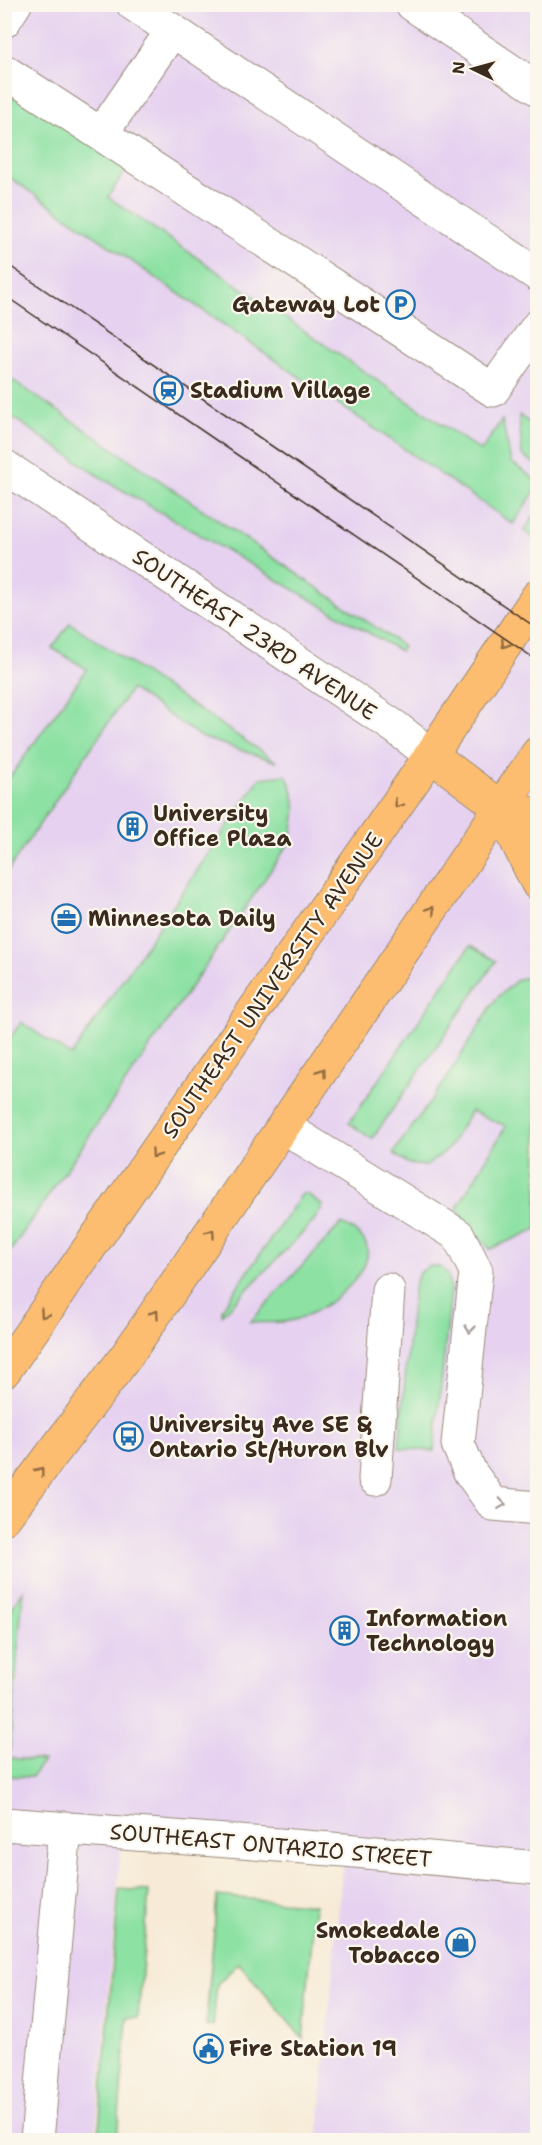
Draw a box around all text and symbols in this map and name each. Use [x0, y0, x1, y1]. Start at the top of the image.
north arrow [443, 39, 503, 99]
text: N [448, 61, 470, 75]
parking icon: Gateway Lot [385, 288, 417, 320]
place label: Gateway Lot [232, 290, 380, 319]
station icon: Stadium Village [153, 374, 185, 406]
place label: Stadium Village [190, 376, 371, 405]
street label: SOUTHEAST 23RD AVENUE [127, 542, 382, 727]
one-way arrow [501, 638, 512, 649]
one-way arrow [394, 797, 405, 808]
place label: University Office Plaza [153, 799, 292, 853]
building icon: University Office Plaza [116, 810, 148, 842]
street label: SOUTHEAST UNIVERSITY AVENUE [155, 827, 390, 1144]
office icon: Minnesota Daily [51, 902, 83, 934]
place label: Minnesota Daily [88, 904, 276, 933]
one-way arrow [423, 906, 435, 916]
one-way arrow [315, 1068, 326, 1079]
one-way arrow [151, 1147, 162, 1158]
one-way arrow [204, 1228, 215, 1239]
one-way arrow [40, 1307, 51, 1318]
one-way arrow [148, 1310, 159, 1321]
one-way arrow [464, 1324, 477, 1333]
place label: University Ave SE & Ontario St/Huron Blv [149, 1410, 389, 1464]
bus stop icon: University Ave SE & Ontario St/Huron Blv [112, 1421, 144, 1453]
one-way arrow [32, 1467, 43, 1478]
one-way arrow [498, 1498, 507, 1510]
place label: Information Technology [366, 1604, 508, 1658]
building icon: Information Technology [329, 1615, 361, 1647]
street label: SOUTHEAST ONTARIO STREET [109, 1817, 434, 1874]
place label: Smokedale Tobacco [316, 1916, 440, 1970]
shop icon: Smokedale Tobacco [445, 1927, 477, 1959]
public building icon: Fire Station 19 [192, 2032, 224, 2064]
place label: Fire Station 19 [229, 2034, 397, 2063]

